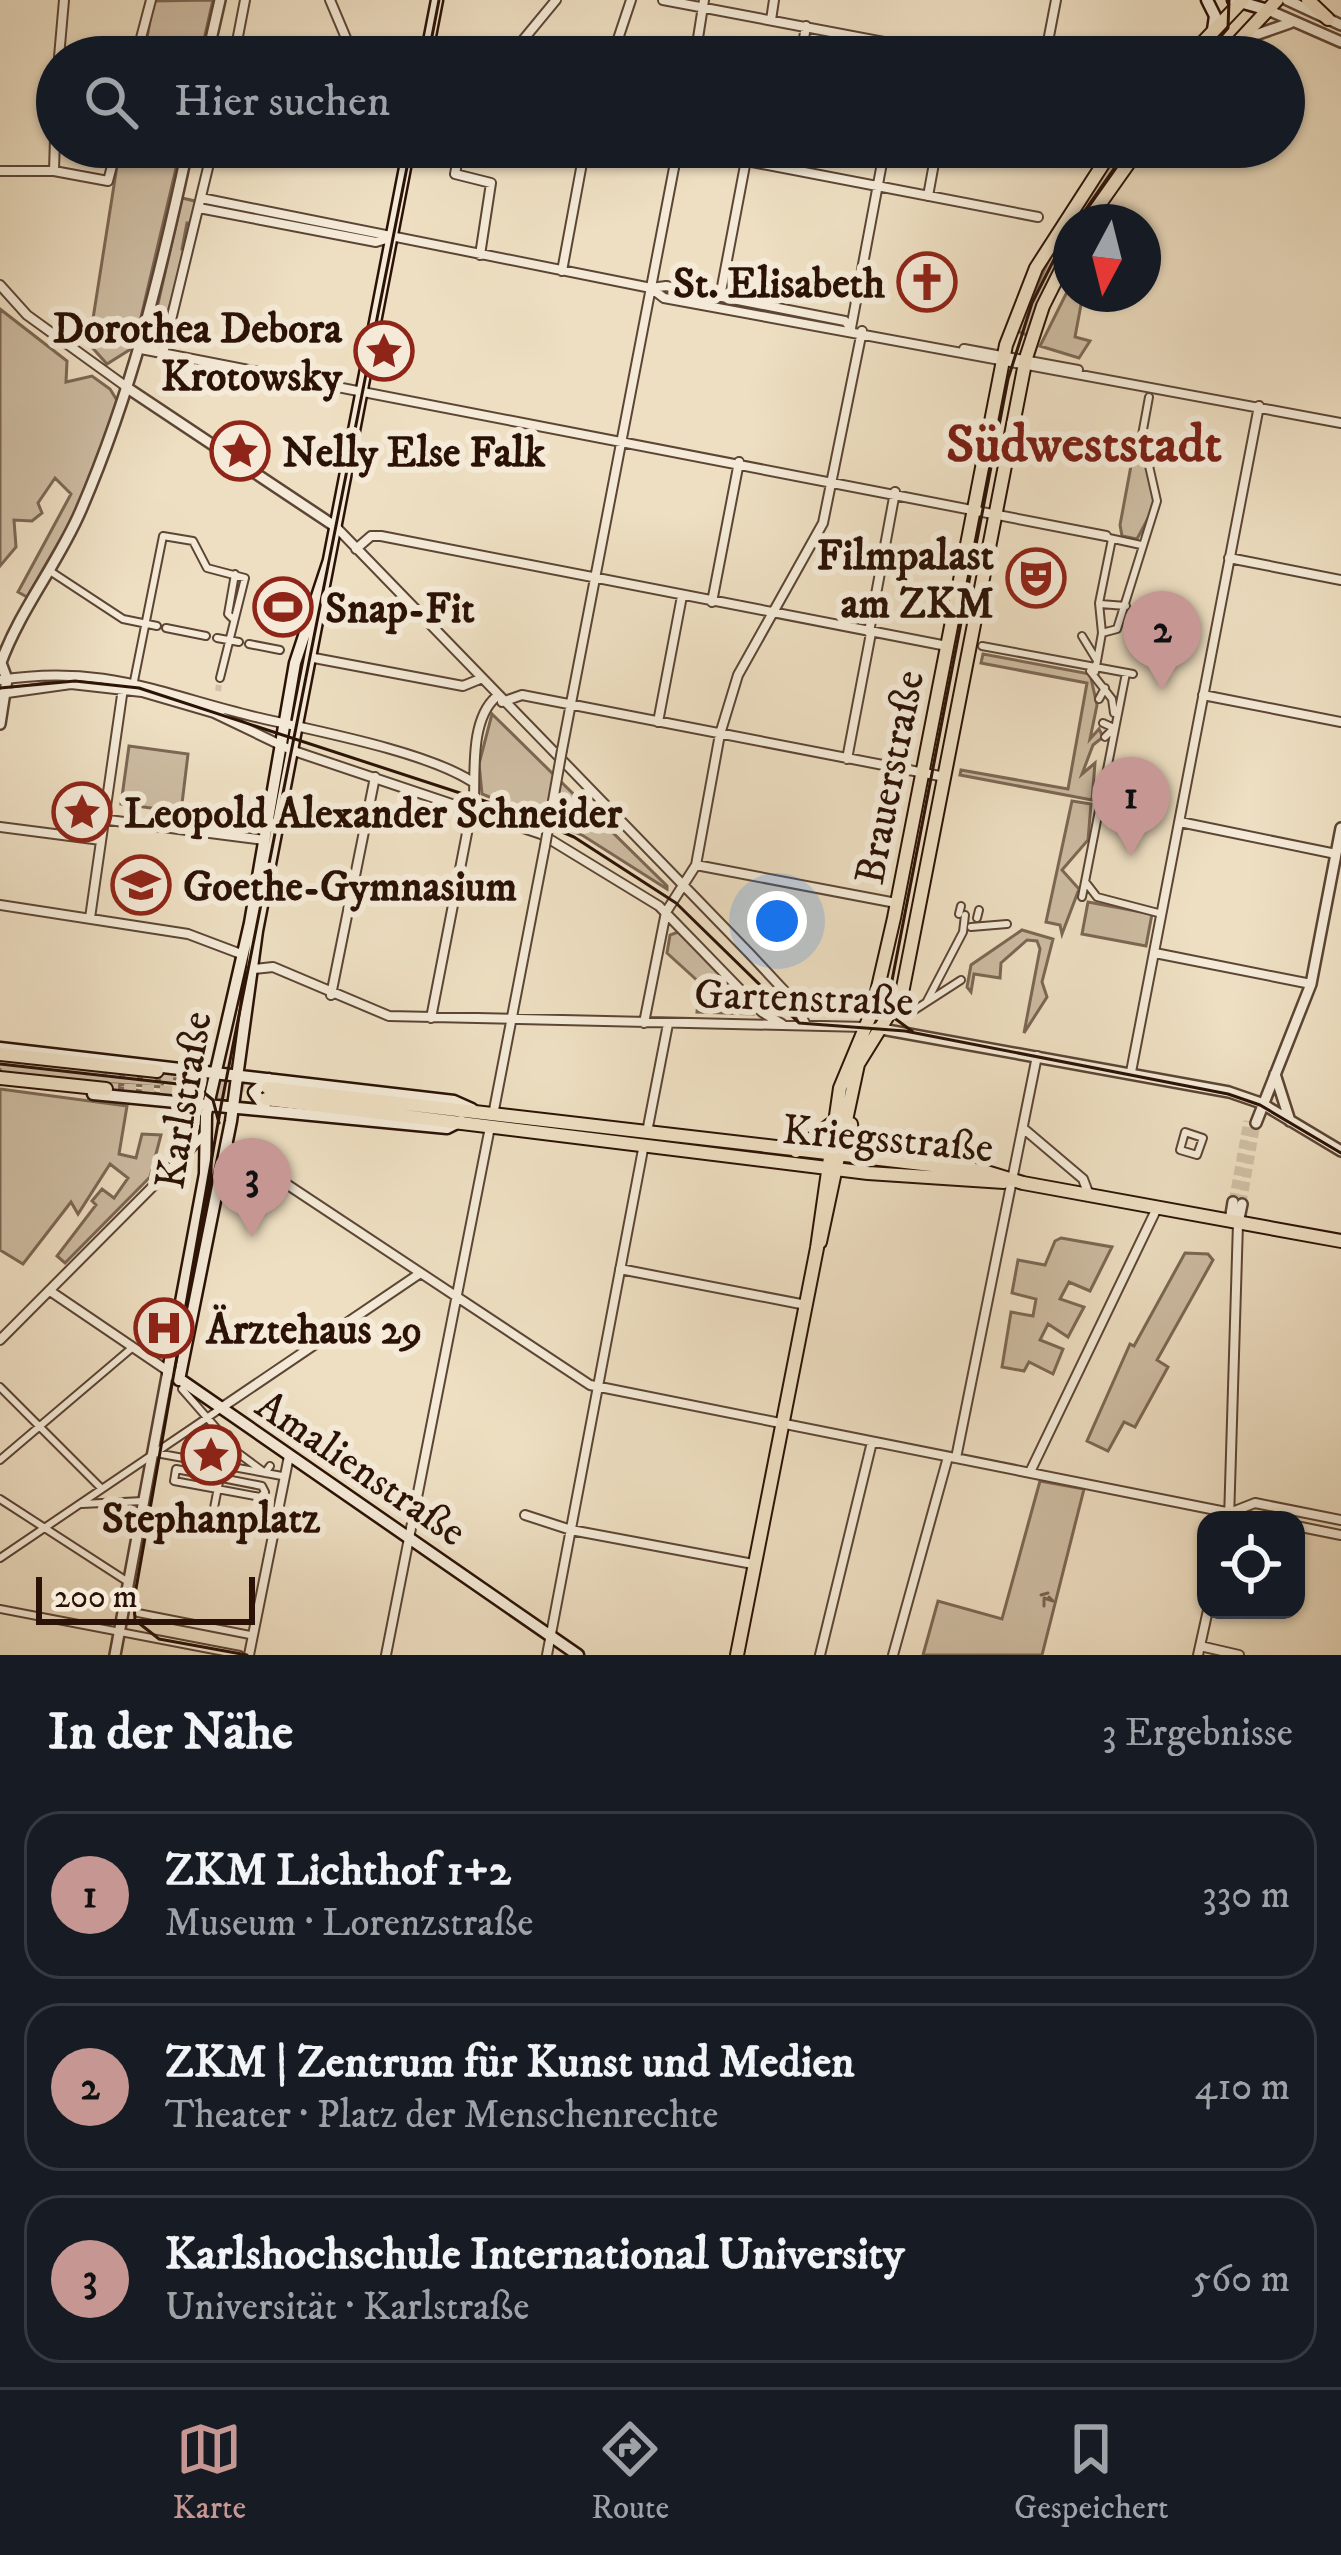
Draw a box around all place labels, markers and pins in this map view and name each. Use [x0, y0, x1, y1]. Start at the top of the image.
church icon: St. Elisabeth [896, 251, 958, 313]
place label: St. Elisabeth [673, 259, 886, 311]
place label: Dorothea Debora Krotowsky [53, 304, 343, 404]
place icon: Dorothea Debora Krotowsky [353, 320, 415, 382]
place icon: Nelly Else Falk [209, 420, 271, 482]
place label: Nelly Else Falk [282, 428, 546, 480]
place label: Filmpalast am ZKM [816, 531, 995, 631]
theatre icon: Filmpalast am ZKM [1005, 547, 1067, 609]
sports icon: Snap-Fit [252, 576, 314, 638]
place label: Snap-Fit [325, 584, 475, 636]
pin: 2 [1123, 591, 1201, 690]
pin: 1 [1092, 757, 1170, 856]
place icon: Leopold Alexander Schneider [51, 781, 113, 843]
place label: Leopold Alexander Schneider [124, 789, 622, 841]
school or university icon: Goethe-Gymnasium [110, 854, 172, 916]
place label: Goethe-Gymnasium [183, 862, 517, 914]
pin: 3 [213, 1138, 291, 1237]
hospital icon: Ärztehaus 29 [133, 1297, 195, 1359]
place label: Ärztehaus 29 [205, 1304, 422, 1357]
place icon: Stephanplatz [180, 1424, 242, 1486]
place label: Stephanplatz [102, 1494, 321, 1546]

